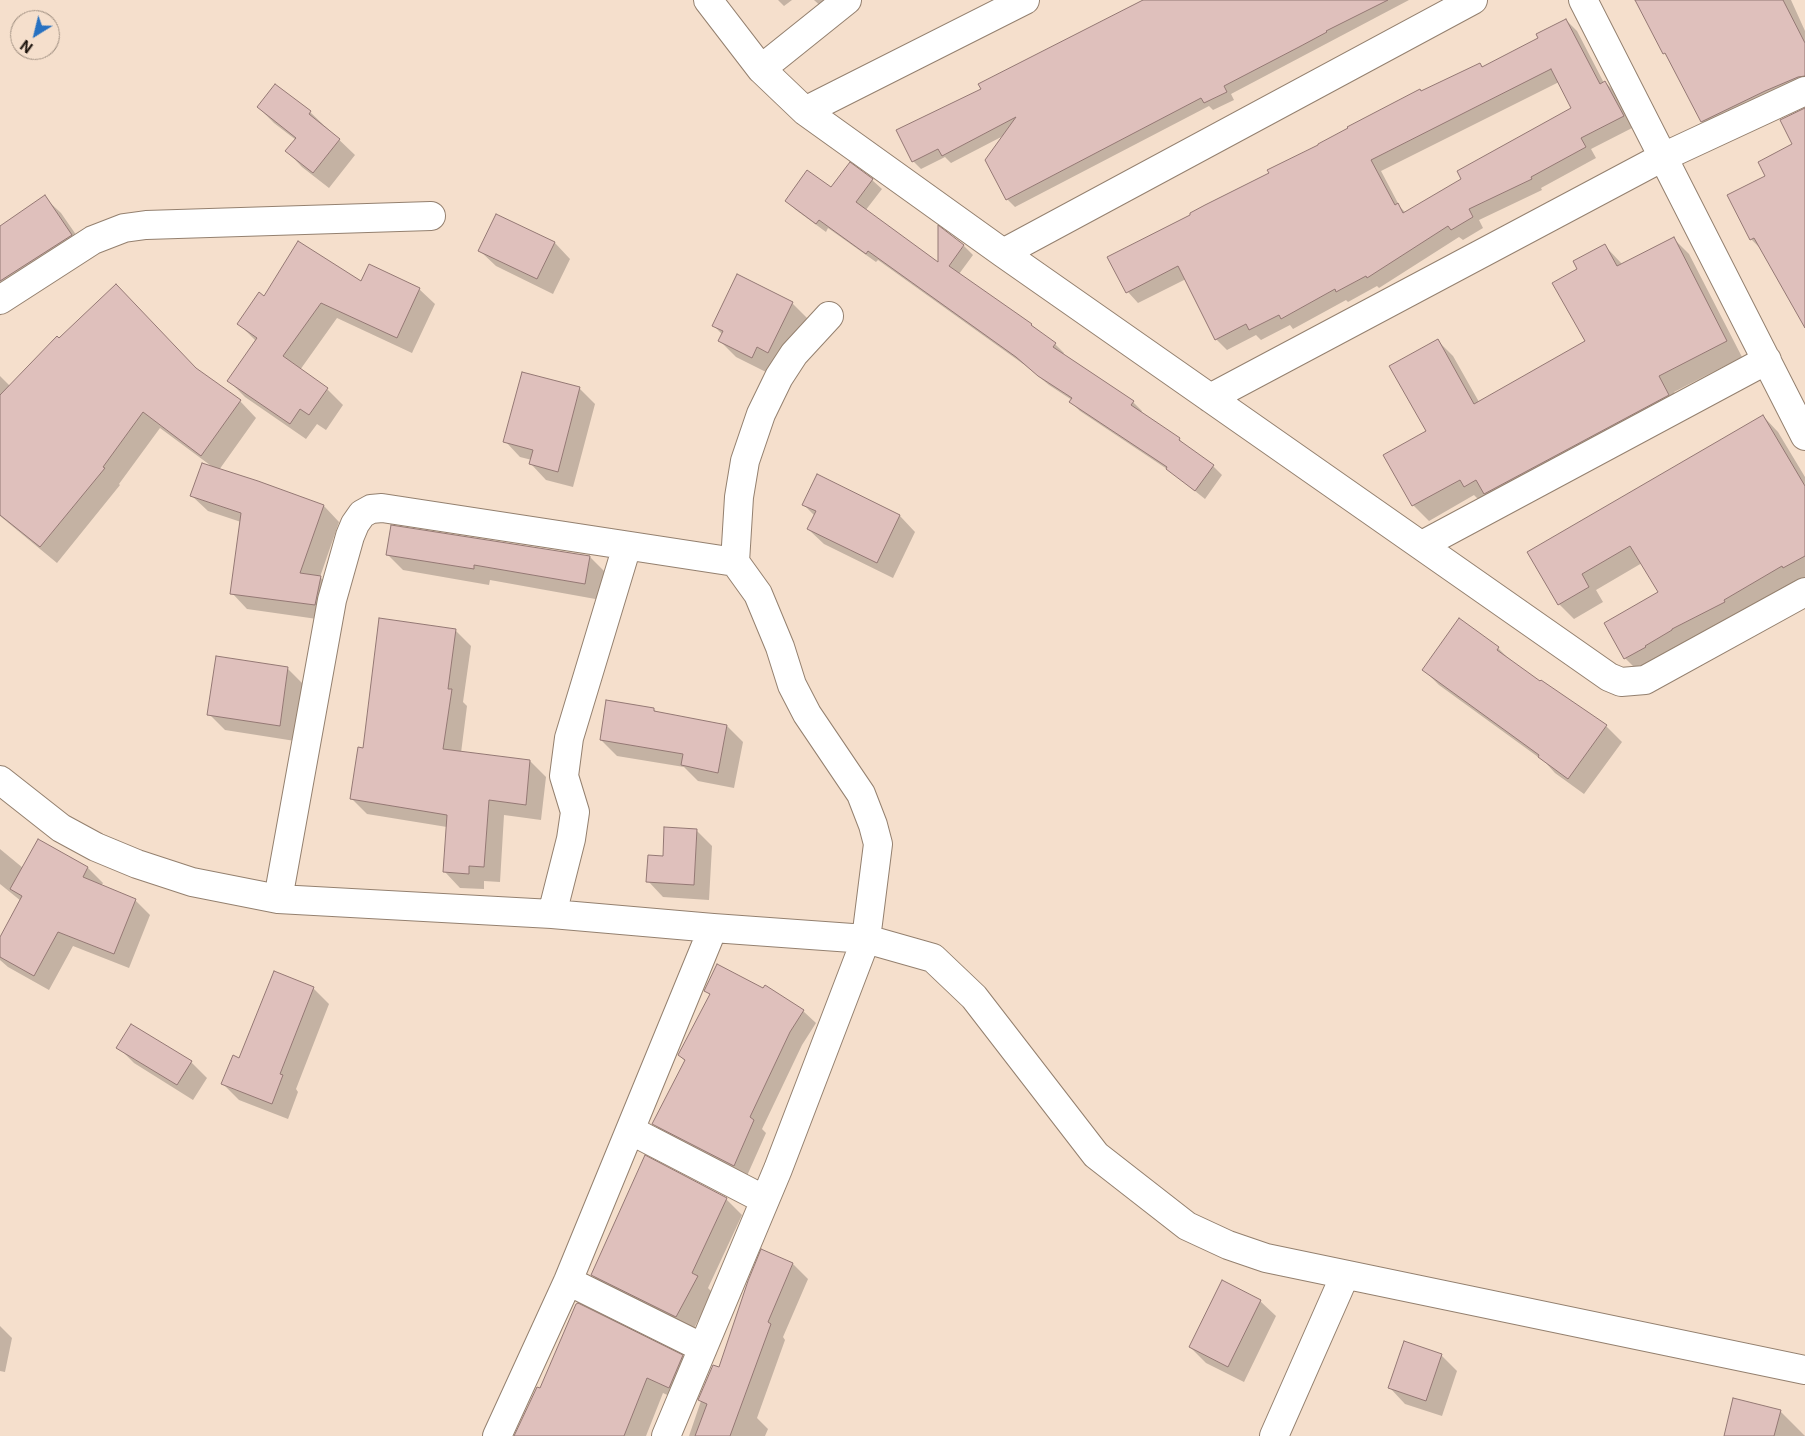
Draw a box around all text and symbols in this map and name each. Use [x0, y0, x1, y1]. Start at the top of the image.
north arrow [10, 10, 60, 60]
text: N [17, 37, 36, 57]

